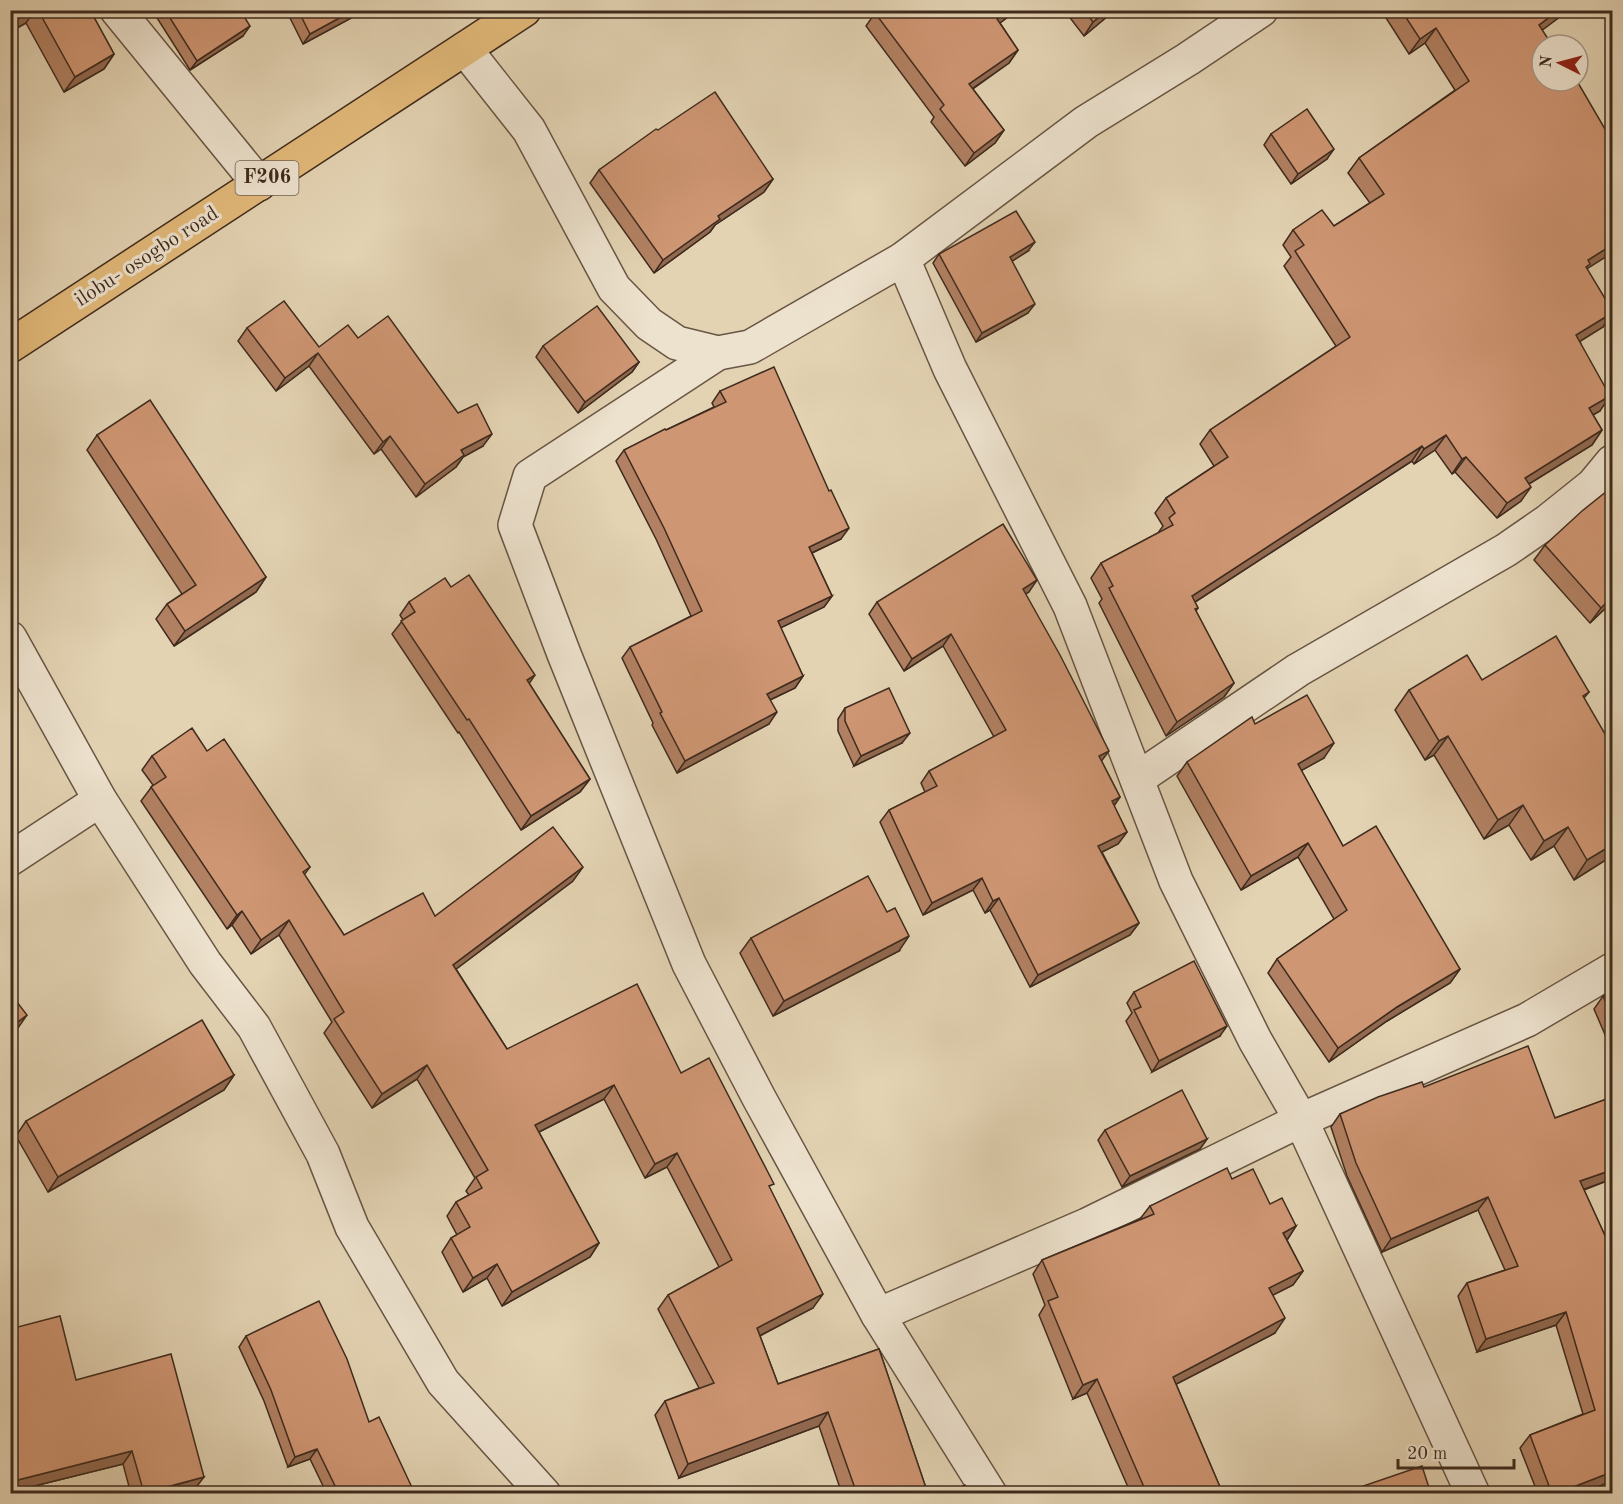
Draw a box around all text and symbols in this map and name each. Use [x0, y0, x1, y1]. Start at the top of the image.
north arrow [1530, 33, 1590, 93]
text: N [1538, 54, 1556, 69]
road number: F206 [236, 161, 298, 195]
street label: ilobu- osogbo road [72, 203, 222, 311]
scale bar [1398, 1432, 1514, 1470]
text: 20 m [1407, 1445, 1447, 1463]

